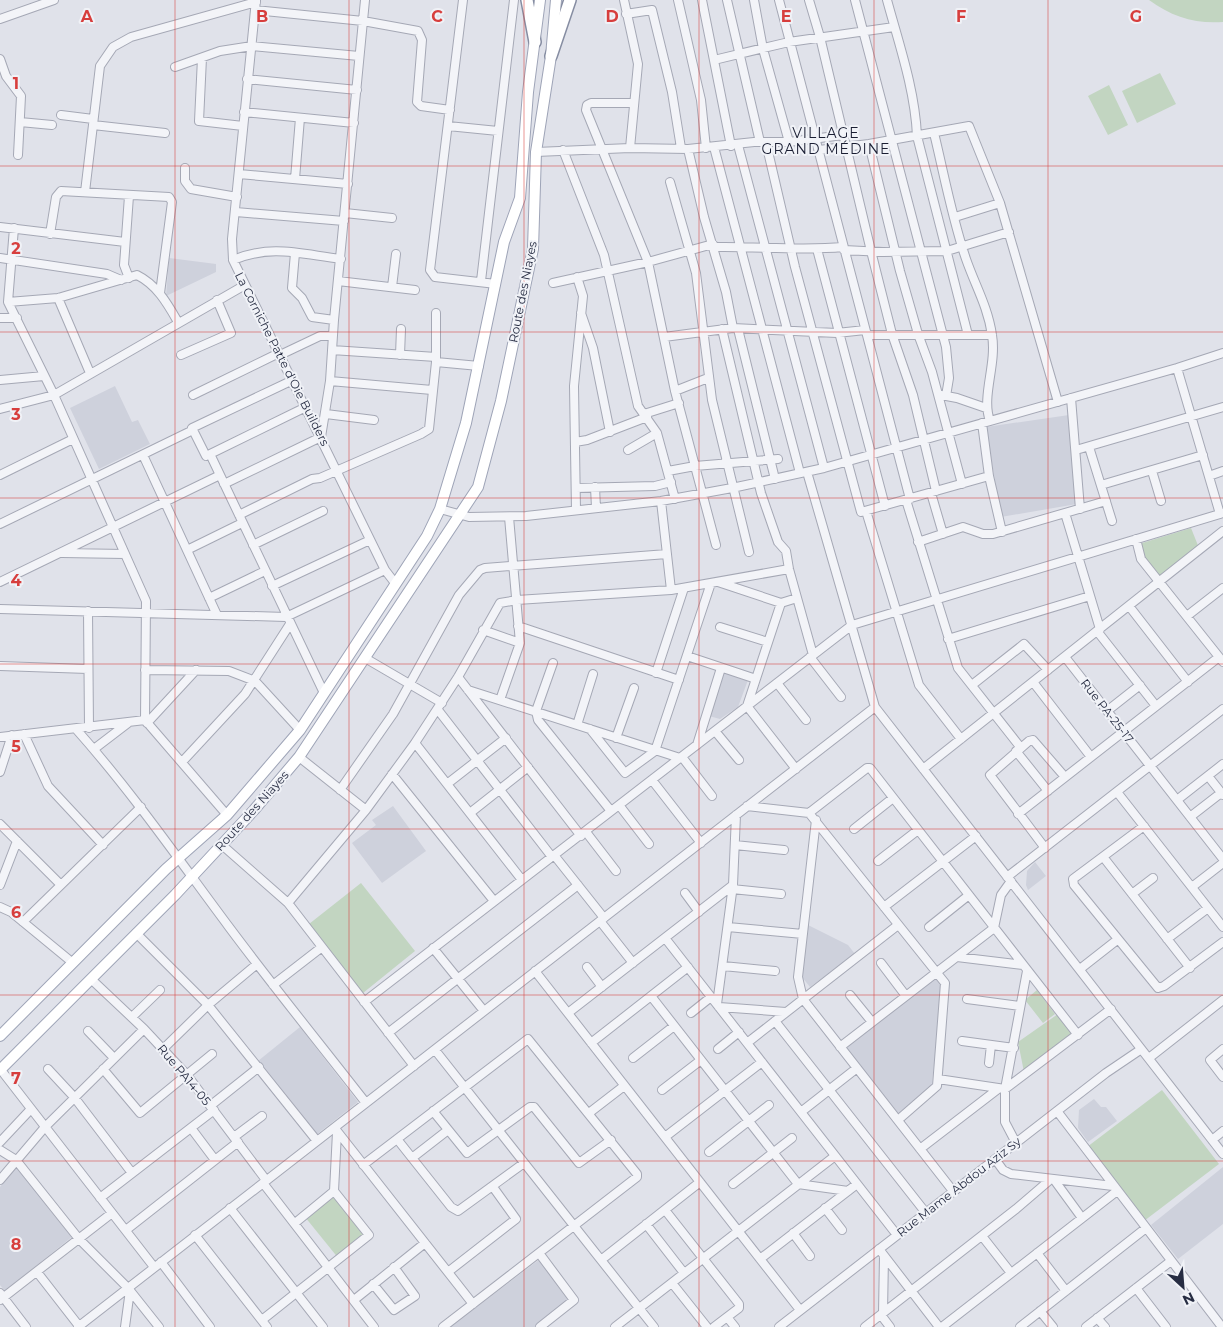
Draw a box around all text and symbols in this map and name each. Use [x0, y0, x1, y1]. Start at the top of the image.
text: A [80, 7, 94, 26]
text: B [256, 7, 268, 26]
text: C [431, 7, 443, 26]
text: D [605, 7, 619, 26]
text: E [781, 7, 791, 26]
text: F [956, 7, 966, 26]
text: G [1130, 7, 1142, 26]
text: 1 [13, 74, 19, 93]
district label: VILLAGE GRAND MÉDINE [762, 124, 890, 158]
text: 2 [11, 239, 21, 258]
street label: Route des Niayes [505, 240, 540, 344]
street label: La Corniche Patte d'Oie Builders [232, 269, 333, 448]
text: 3 [10, 405, 21, 424]
text: 4 [10, 571, 22, 590]
street label: Rue PA-25-17 [1078, 676, 1137, 746]
text: 5 [11, 737, 21, 756]
street label: Route des Niayes [212, 767, 292, 854]
text: 6 [11, 903, 21, 922]
street label: Rue PA14-05 [154, 1041, 214, 1108]
text: 7 [11, 1069, 21, 1088]
street label: Rue Mame Abdou Aziz Sy [894, 1133, 1024, 1240]
text: 8 [11, 1235, 21, 1254]
north arrow [1158, 1262, 1208, 1312]
text: N [1180, 1288, 1198, 1309]

